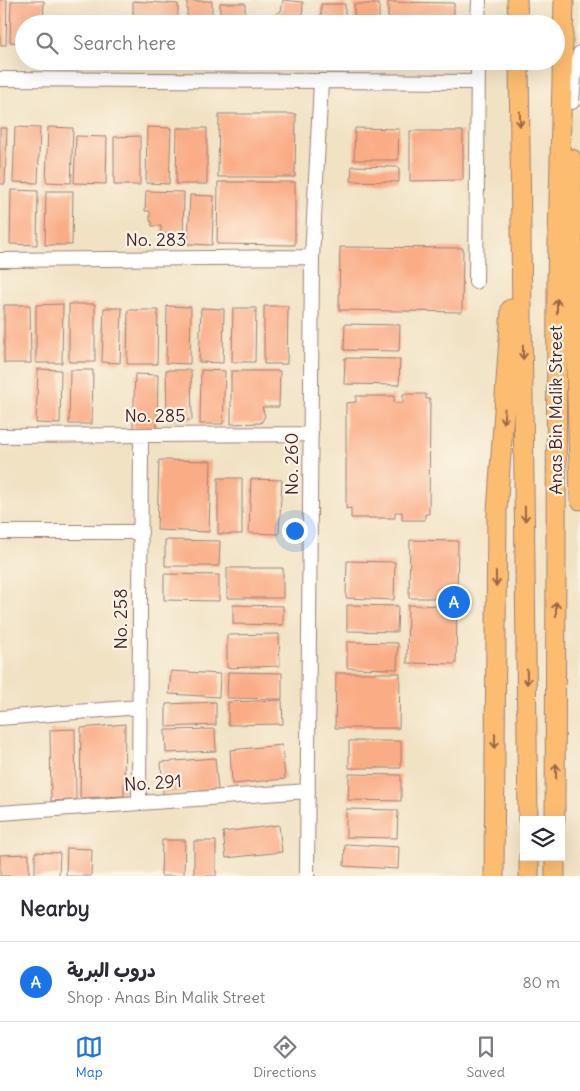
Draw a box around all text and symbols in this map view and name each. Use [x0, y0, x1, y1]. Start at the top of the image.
search box [15, 15, 565, 70]
icon: search [33, 29, 61, 57]
text: Search here [73, 31, 176, 55]
one-way arrow [515, 110, 525, 127]
street label: No. 283 [126, 228, 186, 251]
one-way arrow [552, 298, 562, 314]
street label: Anas Bin Malik Street [544, 325, 567, 495]
one-way arrow [518, 343, 528, 359]
street label: No. 285 [125, 404, 185, 427]
one-way arrow [499, 408, 508, 424]
street label: No. 260 [280, 433, 303, 495]
one-way arrow [520, 506, 530, 522]
your location [282, 518, 308, 544]
one-way arrow [491, 570, 501, 586]
pin: A [438, 583, 470, 621]
street label: No. 258 [109, 589, 132, 649]
one-way arrow [551, 601, 561, 617]
one-way arrow [522, 668, 531, 684]
one-way arrow [490, 732, 500, 749]
one-way arrow [551, 763, 561, 780]
street label: No. 291 [123, 769, 183, 796]
map controls [520, 816, 565, 861]
button: layers [520, 816, 565, 861]
text: Nearby [20, 895, 90, 922]
text: دروب البرية [67, 958, 156, 982]
text: A [31, 972, 41, 992]
text: 80 m [522, 972, 560, 992]
text: Shop · Anas Bin Malik Street [67, 987, 265, 1007]
tab: Map [75, 1033, 103, 1081]
tab: Directions [253, 1033, 316, 1081]
tab: Saved [467, 1033, 505, 1081]

